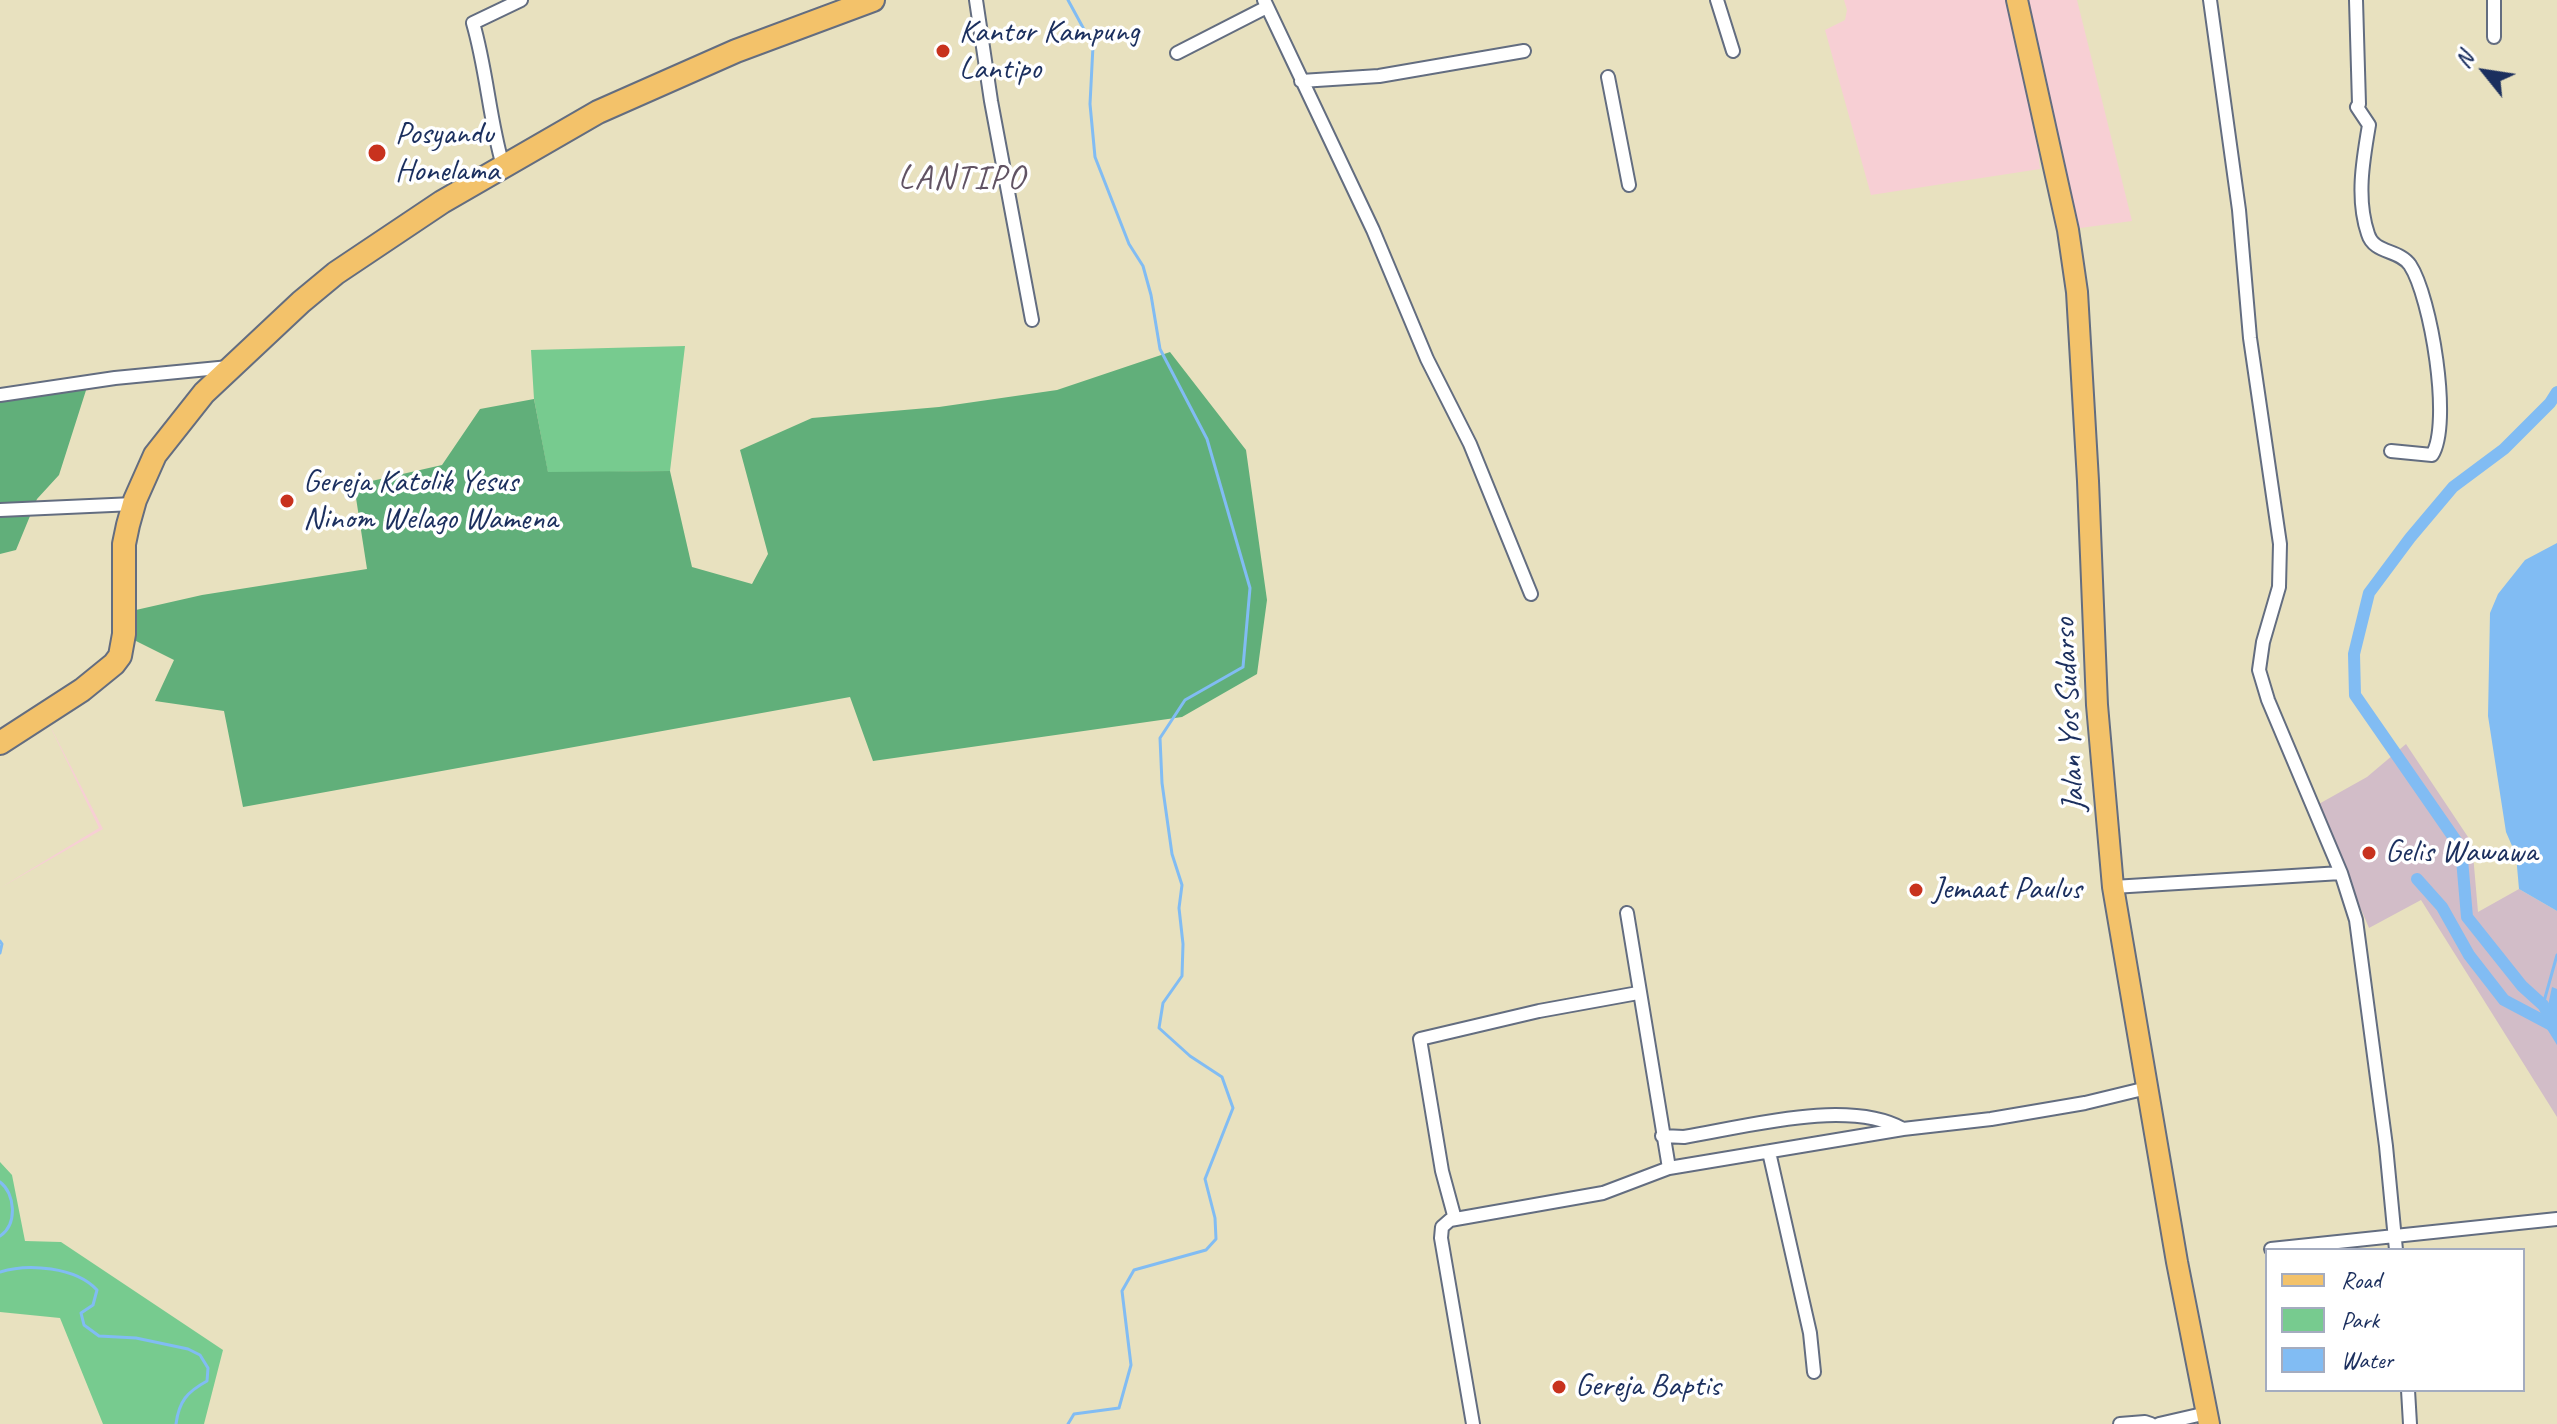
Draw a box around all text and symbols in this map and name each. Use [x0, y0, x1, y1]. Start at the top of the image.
place label: Kantor Kampung Lantipo [959, 14, 1139, 89]
north arrow [2445, 32, 2525, 112]
marker: Kantor Kampung Lantipo [934, 42, 952, 60]
text: N [2449, 47, 2480, 73]
place label: Posyandu Honelama [395, 116, 500, 191]
marker: Posyandu Honelama [366, 142, 388, 164]
district label: LANTIPO [899, 159, 1025, 199]
place label: Gereja Katolik Yesus Ninom Welago Wamena [303, 464, 557, 539]
marker: Gereja Katolik Yesus Ninom Welago Wamena [278, 492, 296, 510]
street label: Jalan Yos Sudarso [2046, 617, 2094, 813]
place label: Gelis Wawawa [2385, 834, 2537, 872]
marker: Gelis Wawawa [2360, 844, 2378, 862]
place label: Jemaat Paulus [1932, 871, 2082, 909]
marker: Jemaat Paulus [1907, 881, 1925, 899]
legend [2265, 1248, 2525, 1392]
text: Road [2341, 1265, 2381, 1295]
text: Park [2341, 1305, 2379, 1335]
text: Water [2341, 1345, 2393, 1375]
place label: Gereja Baptis [1575, 1368, 1721, 1406]
marker: Gereja Baptis [1550, 1378, 1568, 1396]

